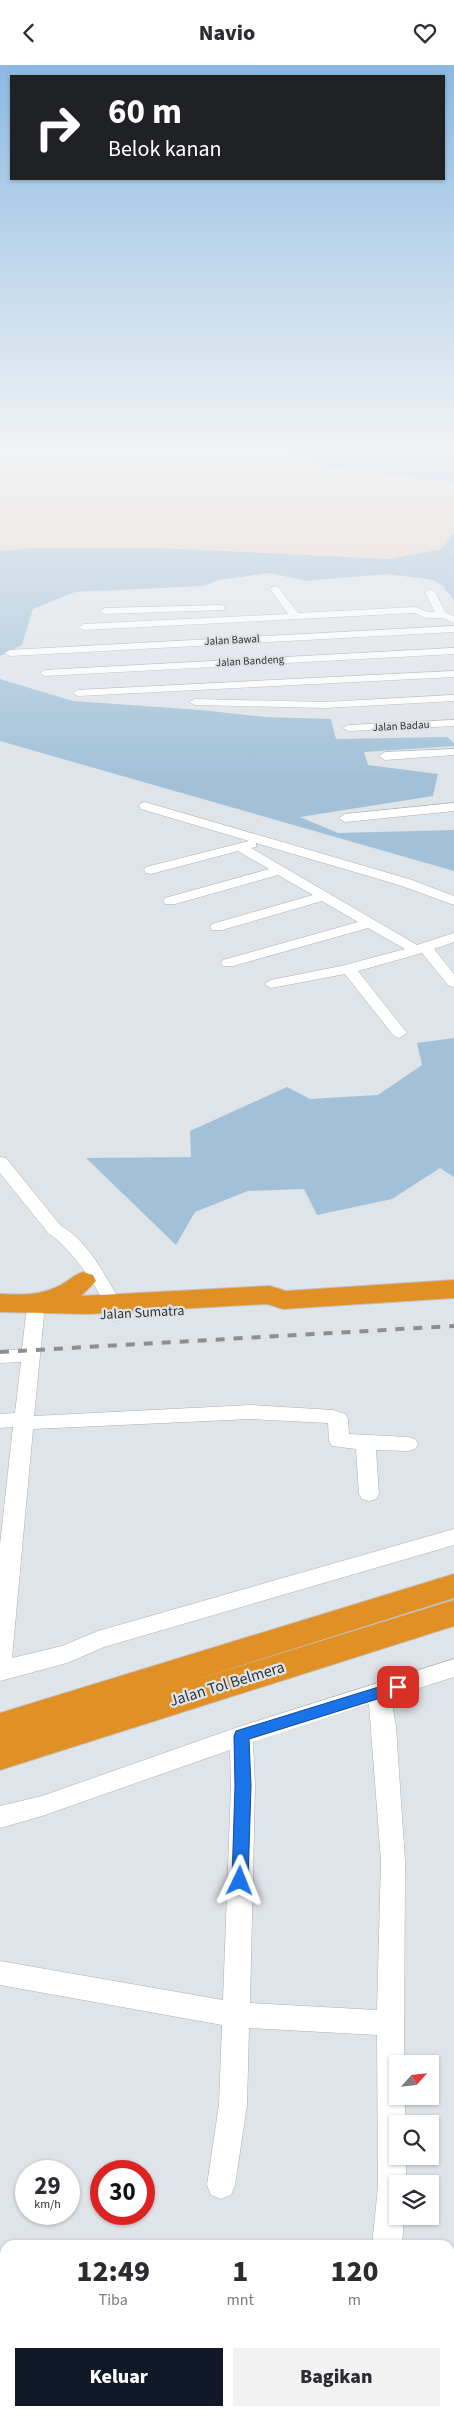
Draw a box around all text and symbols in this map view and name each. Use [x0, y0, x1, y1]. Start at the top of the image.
text: Navio [199, 17, 255, 49]
icon: back [15, 19, 43, 47]
icon: heart [411, 19, 439, 47]
text: 60 m [108, 87, 182, 137]
icon: right [25, 95, 90, 160]
text: Belok kanan [108, 133, 222, 165]
street label: Jalan Bawal [204, 631, 260, 649]
street label: Jalan Bandeng [215, 652, 285, 670]
street label: Jalan Badau [372, 717, 430, 735]
street label: Jalan Sumatra [99, 1301, 185, 1325]
street label: Jalan Tol Belmera [167, 1656, 287, 1712]
pin [377, 1666, 419, 1708]
icon: arrive [384, 1673, 412, 1701]
position arrow [213, 1854, 265, 1906]
north arrow [389, 2055, 439, 2105]
map controls [389, 2055, 439, 2225]
button: search [389, 2115, 439, 2165]
speed limit sign: 30 [90, 2160, 155, 2225]
text: 29 [34, 2168, 61, 2204]
button: layers [389, 2175, 439, 2225]
text: km/h [34, 2196, 61, 2213]
text: 12:49 [77, 2250, 150, 2293]
text: 1 [232, 2250, 248, 2293]
text: 120 [330, 2250, 378, 2293]
text: Tiba [99, 2289, 128, 2311]
text: mnt [226, 2289, 254, 2311]
text: m [348, 2289, 361, 2311]
button: Keluar [15, 2348, 223, 2406]
button: Bagikan [233, 2348, 440, 2406]

